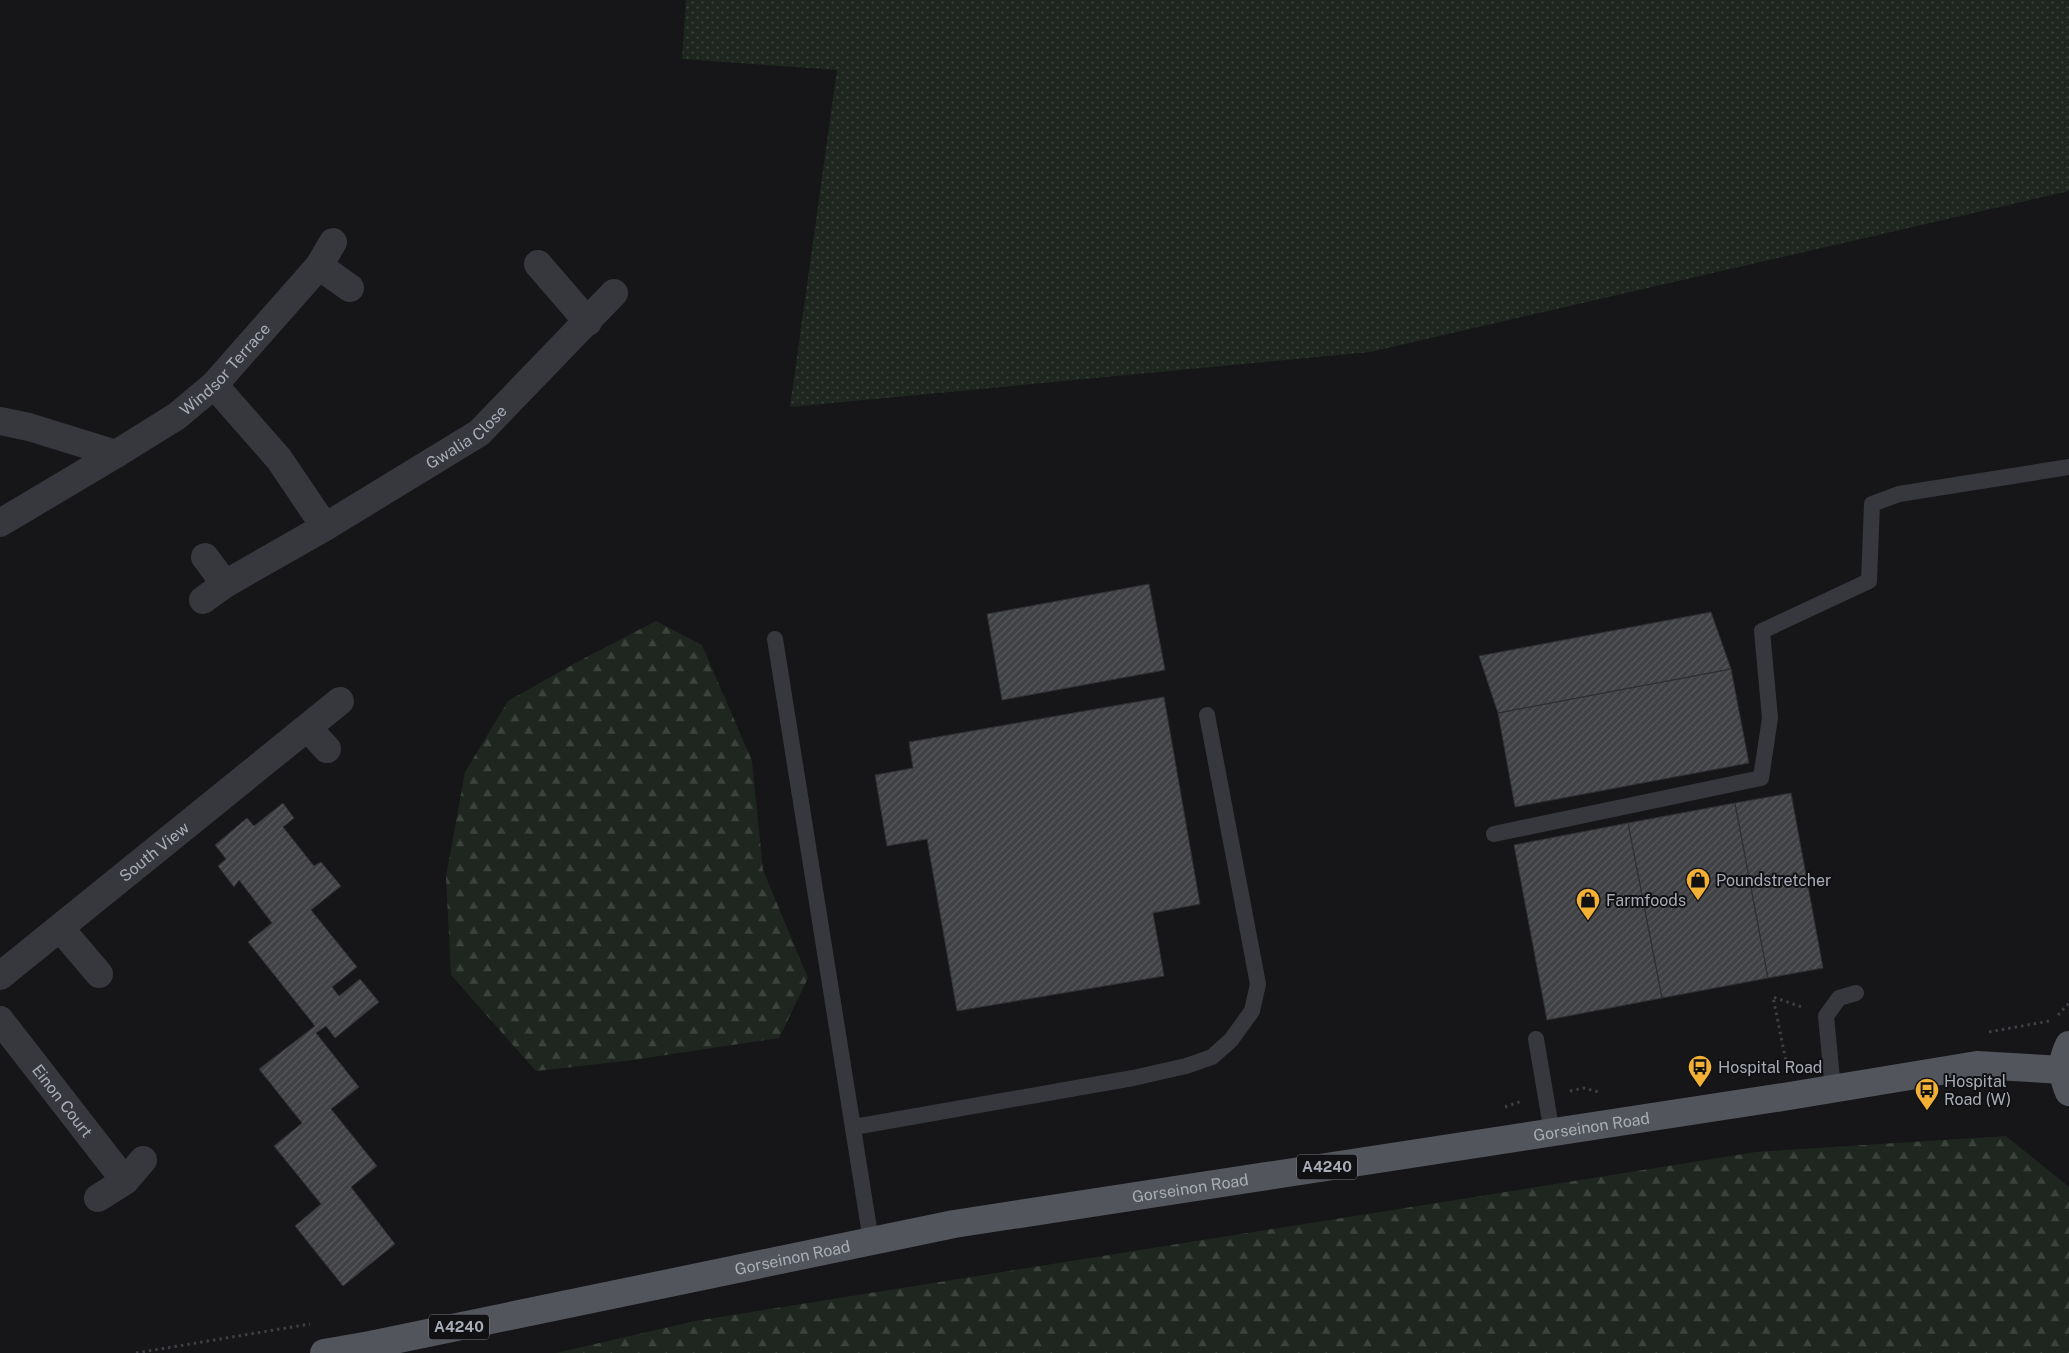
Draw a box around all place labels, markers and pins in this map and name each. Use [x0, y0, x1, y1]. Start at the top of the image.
shop icon: Poundstretcher [1685, 867, 1711, 901]
place label: Poundstretcher [1716, 871, 1831, 890]
shop icon: Farmfoods [1575, 887, 1601, 921]
place label: Farmfoods [1606, 891, 1686, 910]
bus stop icon: Hospital Road [1687, 1054, 1713, 1088]
place label: Hospital Road [1718, 1058, 1822, 1077]
place label: Hospital Road (W) [1944, 1072, 2011, 1109]
bus stop icon: Hospital Road (W) [1914, 1077, 1940, 1111]

